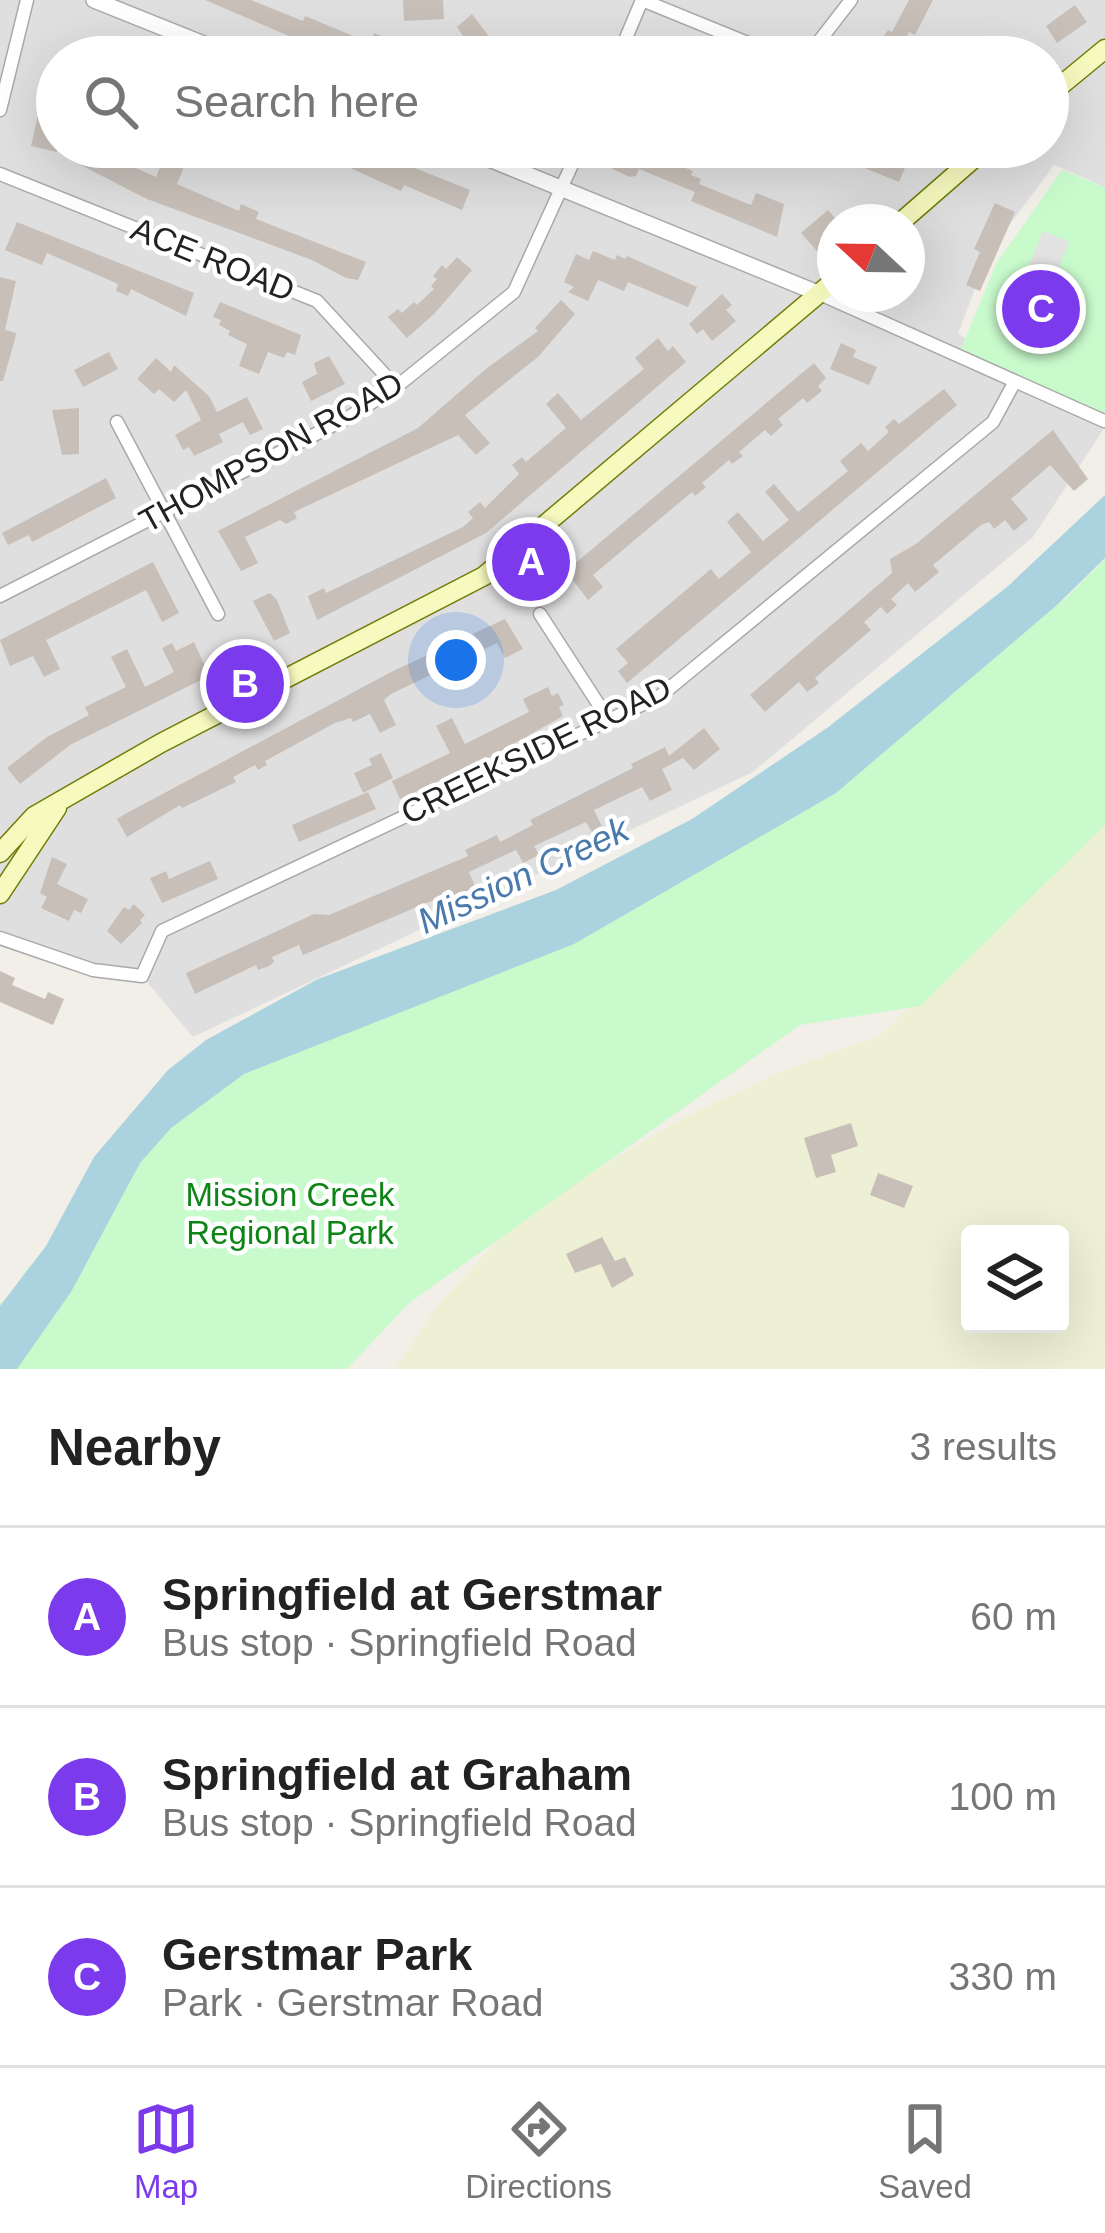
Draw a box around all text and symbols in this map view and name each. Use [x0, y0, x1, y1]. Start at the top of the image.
search box [36, 36, 1069, 168]
icon: search [78, 69, 144, 135]
text: Search here [174, 76, 419, 127]
north arrow [817, 204, 925, 312]
street label: ACE ROAD [126, 210, 300, 308]
pin: C [1002, 264, 1080, 354]
street label: THOMPSON ROAD [133, 364, 409, 540]
pin: A [492, 517, 570, 607]
your location [426, 630, 486, 690]
pin: B [206, 639, 284, 729]
street label: CREEKSIDE ROAD [395, 669, 677, 831]
water label: Mission Creek [411, 807, 637, 942]
park label: Mission Creek Regional Park [185, 1176, 395, 1251]
map controls [961, 1225, 1069, 1333]
button: layers [961, 1225, 1069, 1333]
text: Nearby [48, 1419, 221, 1476]
text: 3 results [910, 1425, 1057, 1468]
text: Springfield at Gerstmar [162, 1569, 662, 1620]
text: A [73, 1595, 101, 1638]
text: 60 m [970, 1595, 1057, 1638]
text: Bus stop · Springfield Road [162, 1621, 637, 1664]
text: Springfield at Graham [162, 1749, 632, 1800]
text: B [73, 1775, 101, 1818]
text: 100 m [949, 1775, 1057, 1818]
text: Bus stop · Springfield Road [162, 1801, 637, 1844]
text: Gerstmar Park [162, 1929, 472, 1980]
text: C [73, 1955, 101, 1998]
text: 330 m [949, 1955, 1057, 1998]
text: Park · Gerstmar Road [162, 1981, 543, 2024]
tab: Map [133, 2096, 199, 2206]
tab: Directions [465, 2096, 612, 2206]
tab: Saved [878, 2096, 972, 2206]

